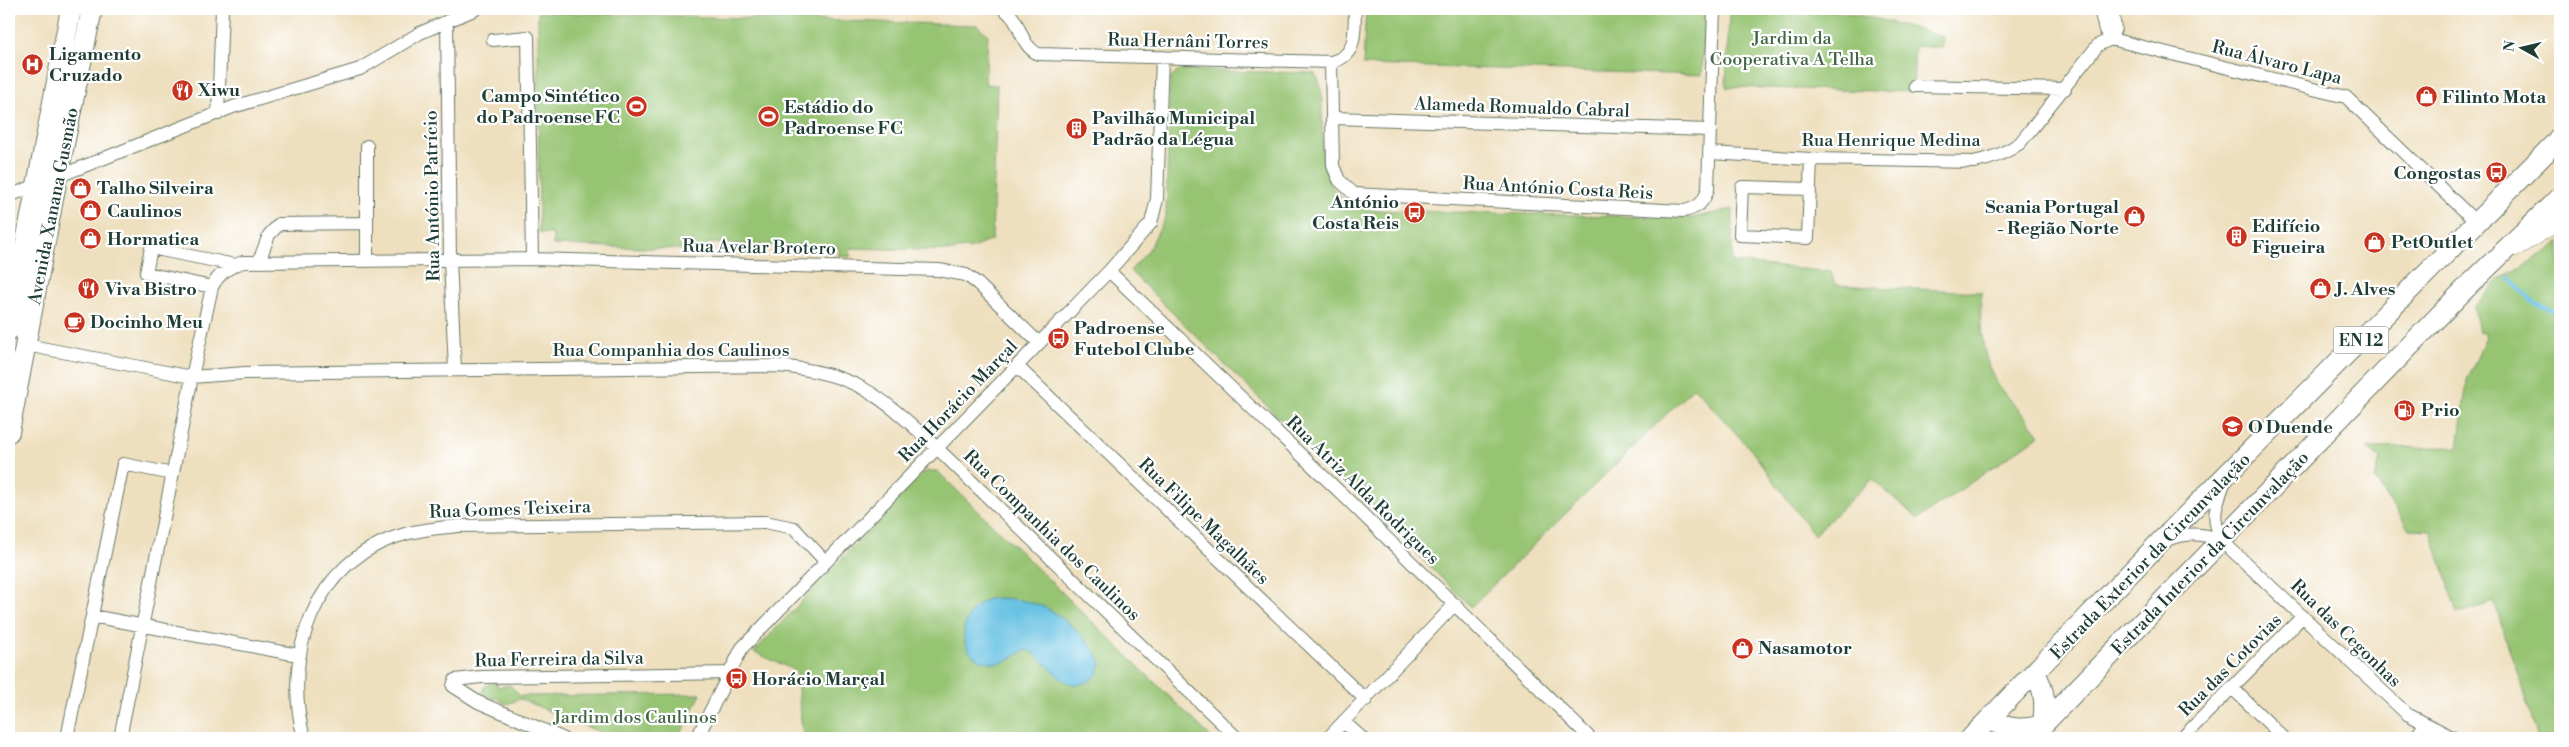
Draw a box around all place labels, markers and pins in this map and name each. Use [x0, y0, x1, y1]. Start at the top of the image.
place label: Ligamento Cruzado [49, 43, 141, 87]
hospital icon: Ligamento Cruzado [21, 52, 45, 76]
restaurant icon: Xiwu [170, 78, 194, 102]
place label: Xiwu [197, 79, 240, 102]
place label: Campo Sintético do Padroense FC [476, 85, 620, 129]
shop icon: Filinto Mota [2414, 85, 2438, 109]
place label: Filinto Mota [2442, 86, 2547, 109]
sports icon: Campo Sintético do Padroense FC [624, 94, 648, 118]
place label: Estádio do Padroense FC [784, 96, 903, 140]
sports icon: Estádio do Padroense FC [756, 105, 780, 129]
place label: Pavilhão Municipal Padrão da Légua [1092, 107, 1255, 151]
building icon: Pavilhão Municipal Padrão da Légua [1064, 116, 1088, 140]
bus stop icon: Congostas [2485, 161, 2509, 185]
place label: Congostas [2394, 162, 2481, 185]
shop icon: Talho Silveira [69, 176, 93, 200]
place label: Talho Silveira [97, 177, 214, 200]
place label: António Costa Reis [1312, 191, 1399, 235]
place label: Scania Portugal - Região Norte [1985, 196, 2119, 240]
shop icon: Caulinos [79, 199, 103, 223]
place label: Caulinos [107, 200, 182, 223]
bus stop icon: António Costa Reis [1403, 200, 1427, 224]
shop icon: Scania Portugal - Região Norte [2123, 205, 2147, 229]
place label: Edifício Figueira [2252, 215, 2325, 259]
building icon: Edifício Figueira [2224, 224, 2248, 248]
shop icon: Hormatica [79, 227, 103, 251]
place label: Hormatica [107, 228, 199, 251]
shop icon: PetOutlet [2363, 230, 2387, 254]
place label: PetOutlet [2391, 231, 2474, 254]
restaurant icon: Viva Bistro [77, 277, 101, 301]
shop icon: J. Alves [2308, 277, 2332, 301]
place label: Viva Bistro [104, 278, 197, 301]
place label: J. Alves [2333, 278, 2396, 301]
cafe icon: Docinho Meu [62, 310, 86, 334]
place label: Docinho Meu [90, 311, 203, 334]
place label: Padroense Futebol Clube [1074, 317, 1195, 361]
bus stop icon: Padroense Futebol Clube [1046, 326, 1070, 350]
fuel station icon: Prio [2393, 398, 2417, 422]
place label: Prio [2421, 399, 2460, 422]
school or university icon: O Duende [2220, 415, 2244, 439]
place label: O Duende [2248, 416, 2333, 439]
shop icon: Nasamotor [1730, 636, 1754, 660]
place label: Nasamotor [1758, 637, 1852, 660]
bus stop icon: Horácio Marçal [724, 667, 748, 691]
place label: Horácio Marçal [752, 668, 885, 691]

